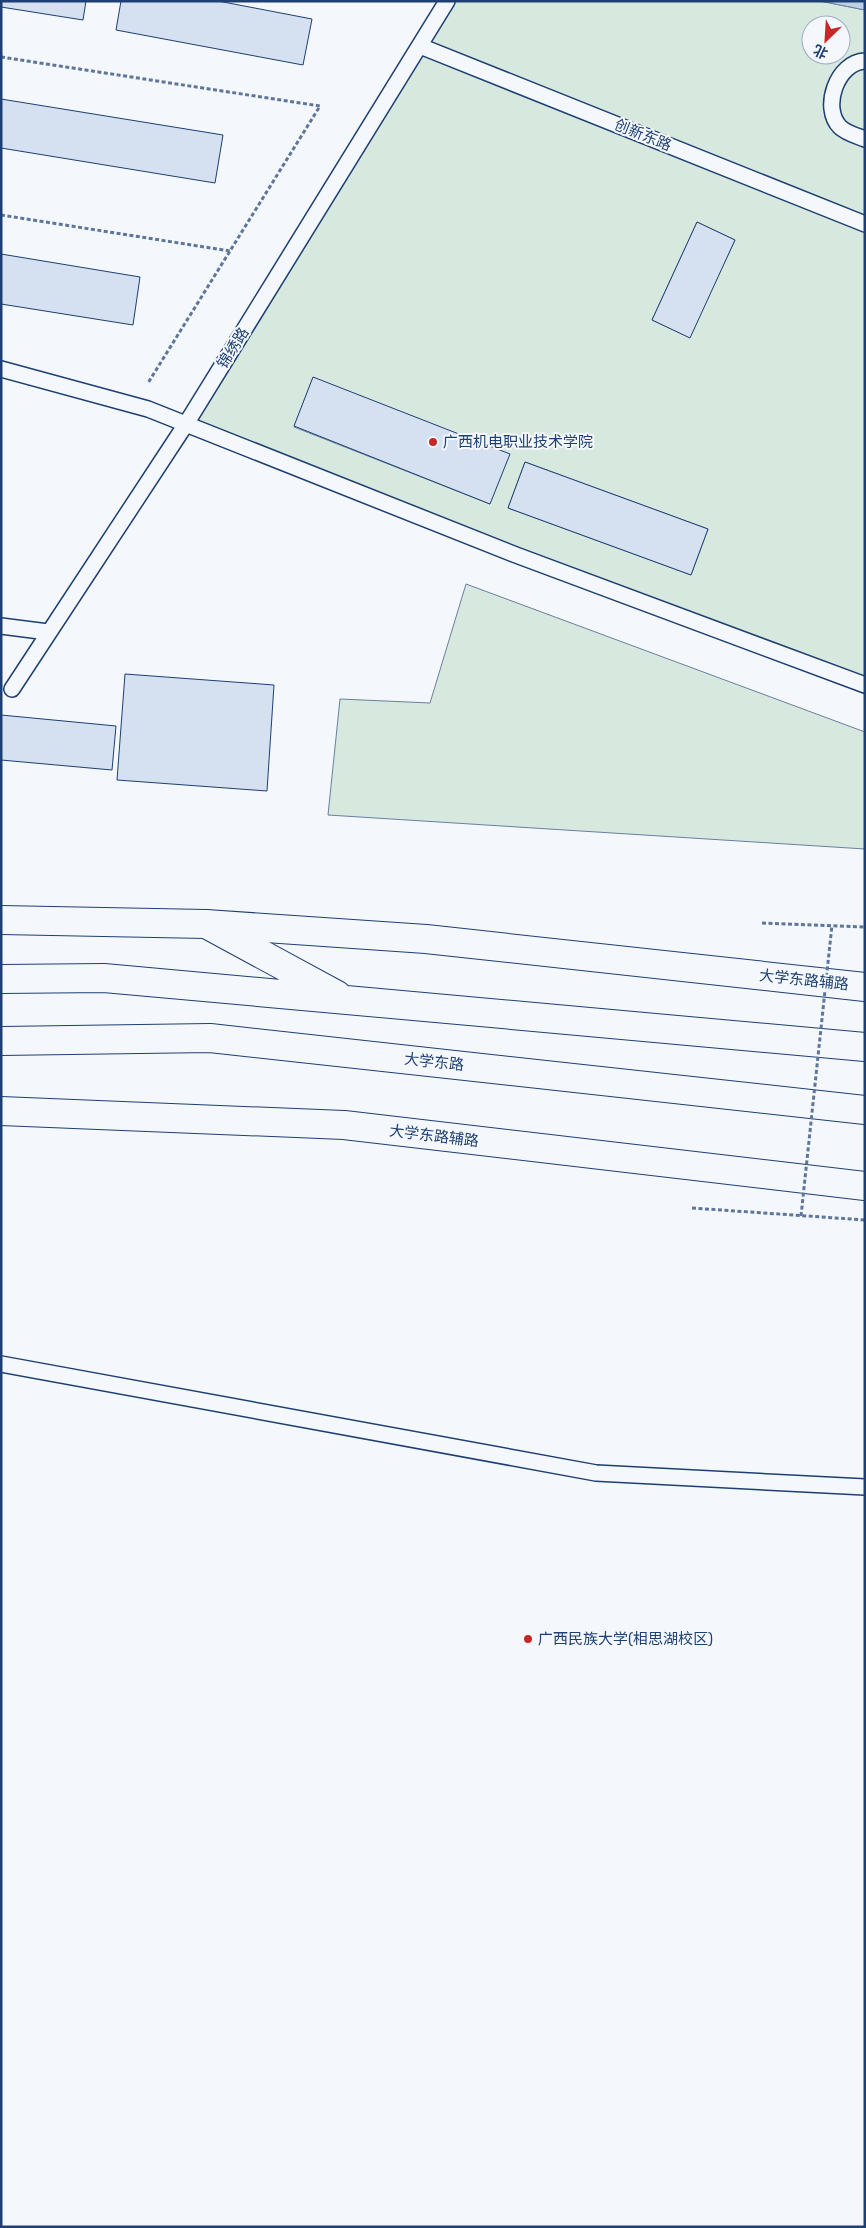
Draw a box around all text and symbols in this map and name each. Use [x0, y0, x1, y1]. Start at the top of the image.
north arrow [801, 15, 851, 65]
text: 北 [811, 41, 831, 62]
street label: 创新东路 [612, 115, 674, 155]
street label: 锦绣路 [213, 324, 253, 372]
place label: 广西机电职业技术学院 [443, 433, 593, 451]
marker: 广西机电职业技术学院 [427, 436, 439, 448]
street label: 大学东路辅路 [758, 966, 850, 994]
street label: 大学东路 [403, 1050, 465, 1074]
street label: 大学东路辅路 [388, 1122, 480, 1150]
place label: 广西民族大学(相思湖校区) [538, 1630, 713, 1648]
marker: 广西民族大学(相思湖校区) [522, 1633, 534, 1645]

